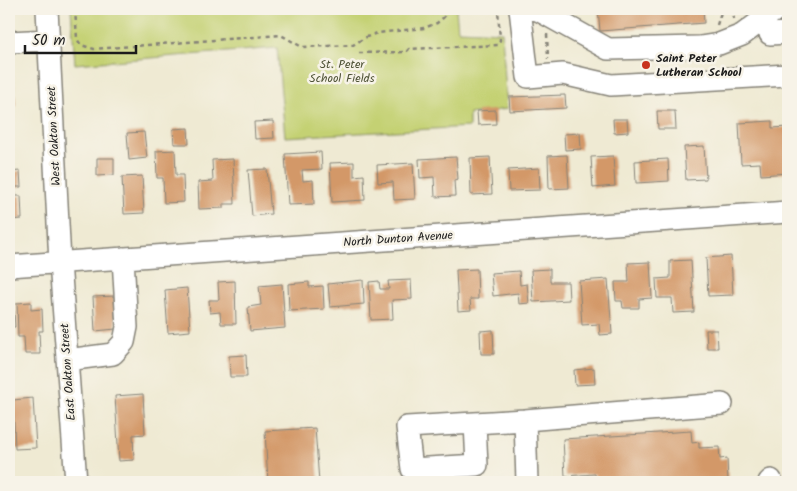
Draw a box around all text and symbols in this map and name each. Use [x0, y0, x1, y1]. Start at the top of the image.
scale bar [25, 22, 136, 54]
text: 50 m [32, 29, 66, 53]
place label: Saint Peter Lutheran School [656, 49, 742, 82]
park label: St. Peter School Fields [309, 55, 375, 88]
marker: Saint Peter Lutheran School [640, 59, 652, 71]
street label: West Oakton Street [42, 85, 66, 186]
street label: North Dunton Avenue [342, 226, 454, 252]
street label: East Oakton Street [55, 322, 81, 421]

